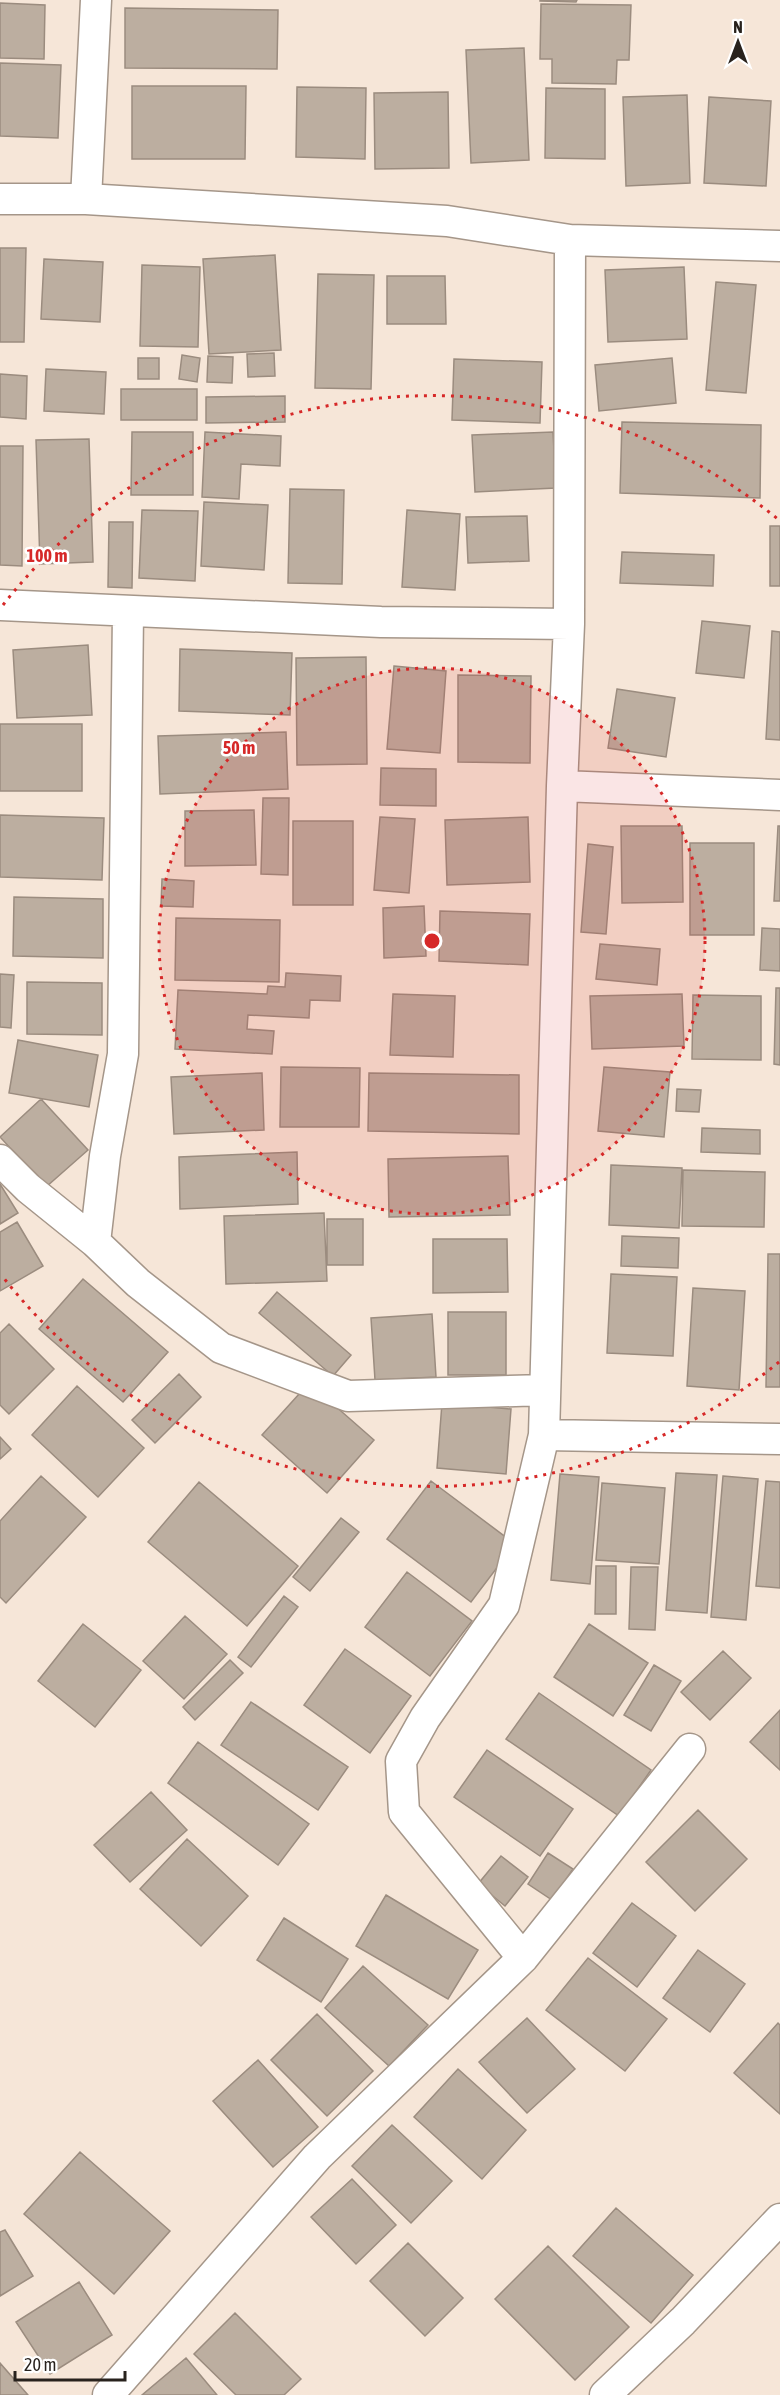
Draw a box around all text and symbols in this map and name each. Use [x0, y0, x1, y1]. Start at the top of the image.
north arrow [708, 12, 768, 72]
text: N [733, 18, 743, 36]
text: 100 m [27, 545, 67, 566]
text: 50 m [223, 737, 255, 758]
centre of rings [422, 931, 442, 951]
scale bar [15, 2344, 124, 2382]
text: 20 m [24, 2354, 56, 2375]

